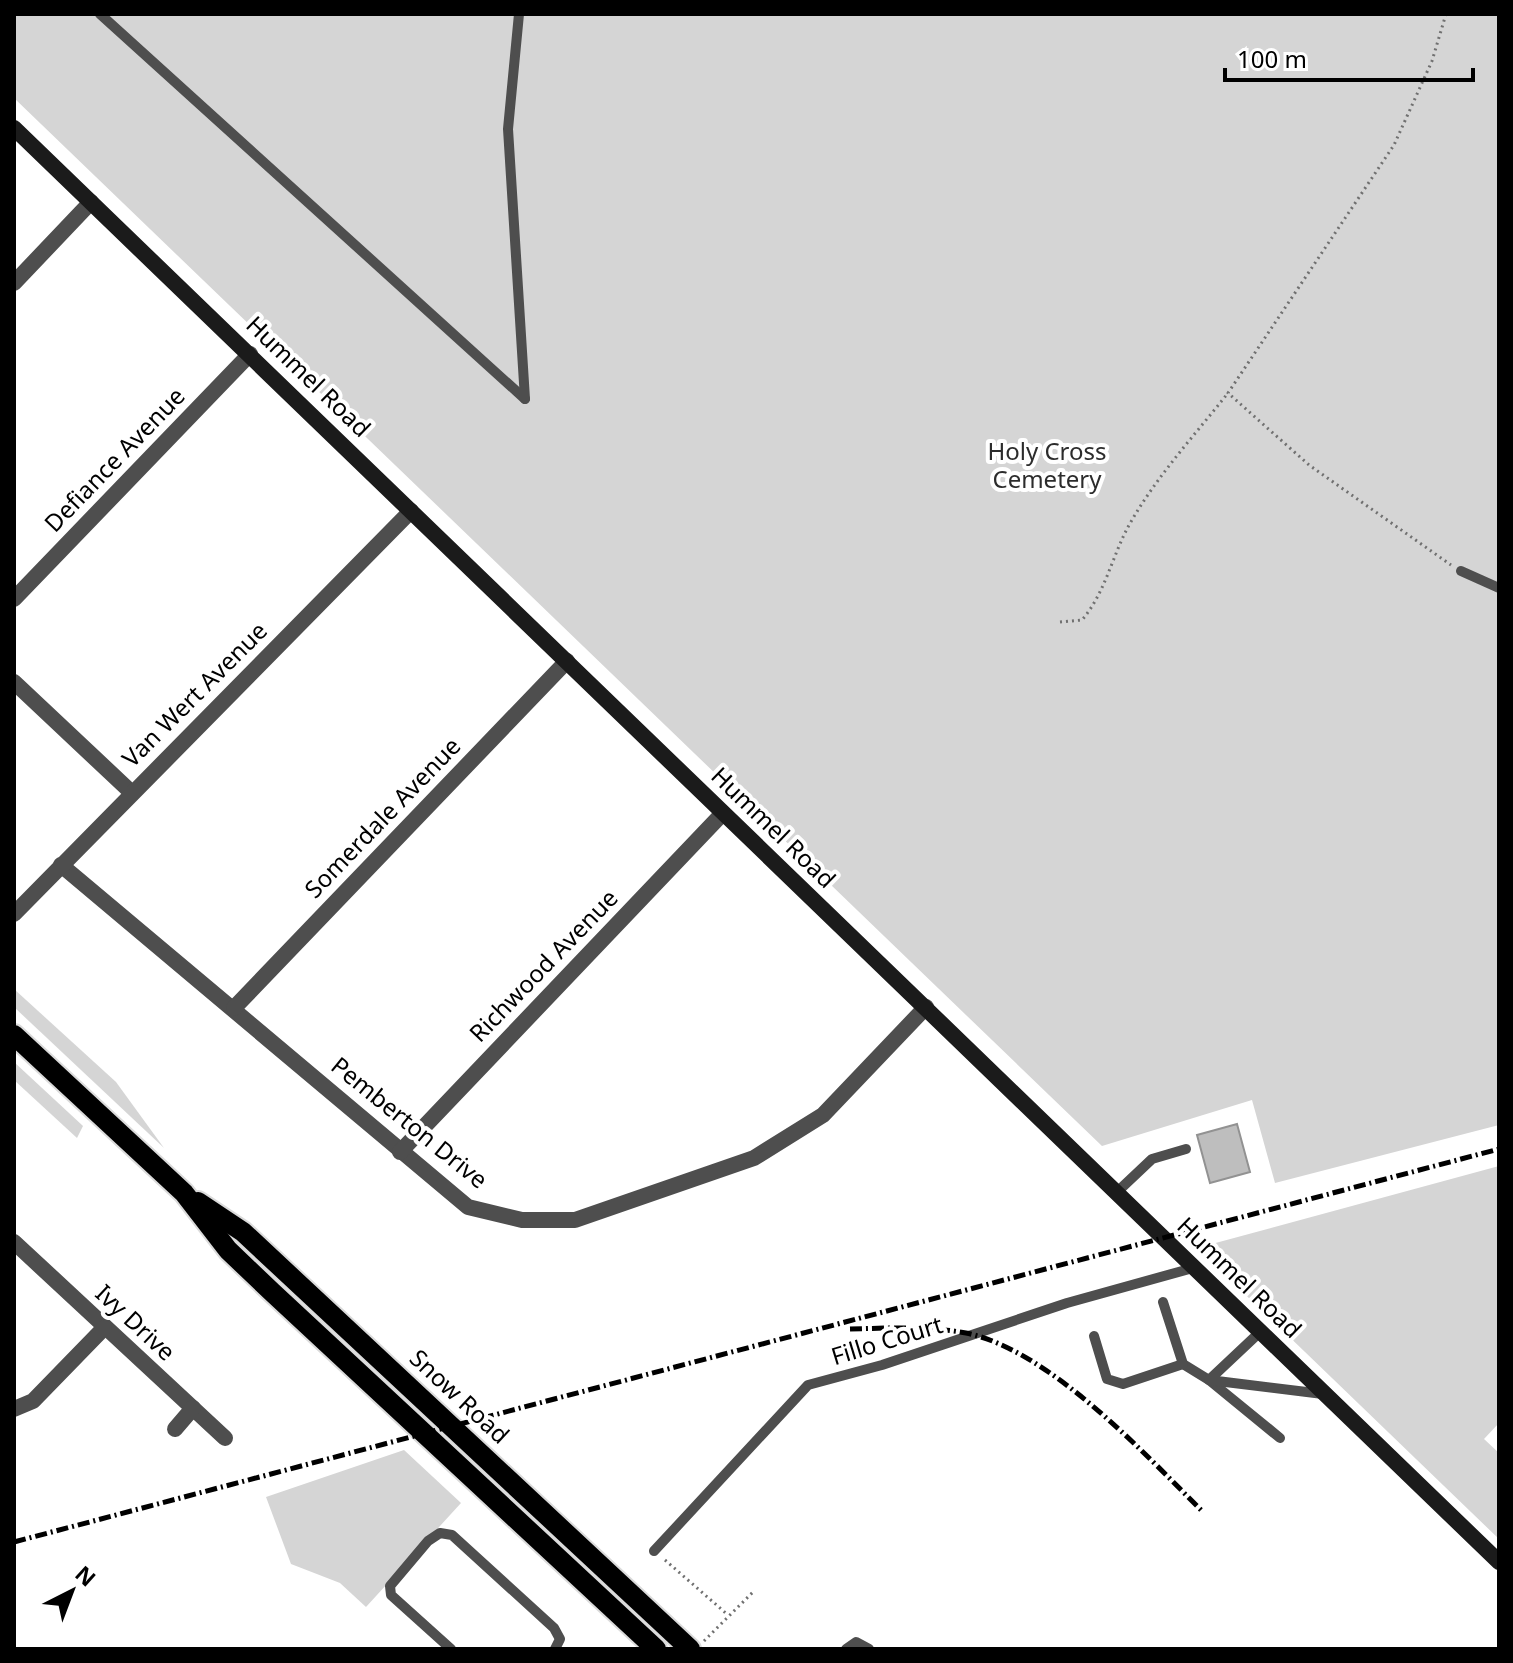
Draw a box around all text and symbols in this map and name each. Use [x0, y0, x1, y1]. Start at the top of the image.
scale bar [1225, 32, 1473, 82]
text: 100 m [1237, 42, 1307, 75]
street label: Hummel Road [240, 308, 378, 444]
street label: Defiance Avenue [36, 379, 192, 539]
park label: Holy Cross Cemetery [987, 434, 1107, 495]
street label: Van Wert Avenue [114, 614, 274, 774]
street label: Somerdale Avenue [297, 729, 467, 905]
street label: Hummel Road [705, 759, 843, 895]
street label: Richwood Avenue [461, 881, 624, 1049]
street label: Pemberton Drive [325, 1048, 495, 1195]
street label: Hummel Road [1171, 1209, 1309, 1345]
street label: Ivy Drive [89, 1276, 183, 1367]
street label: Fillo Court [827, 1307, 947, 1372]
street label: Snow Road [403, 1341, 517, 1451]
north arrow [32, 1551, 112, 1631]
text: N [69, 1558, 103, 1593]

